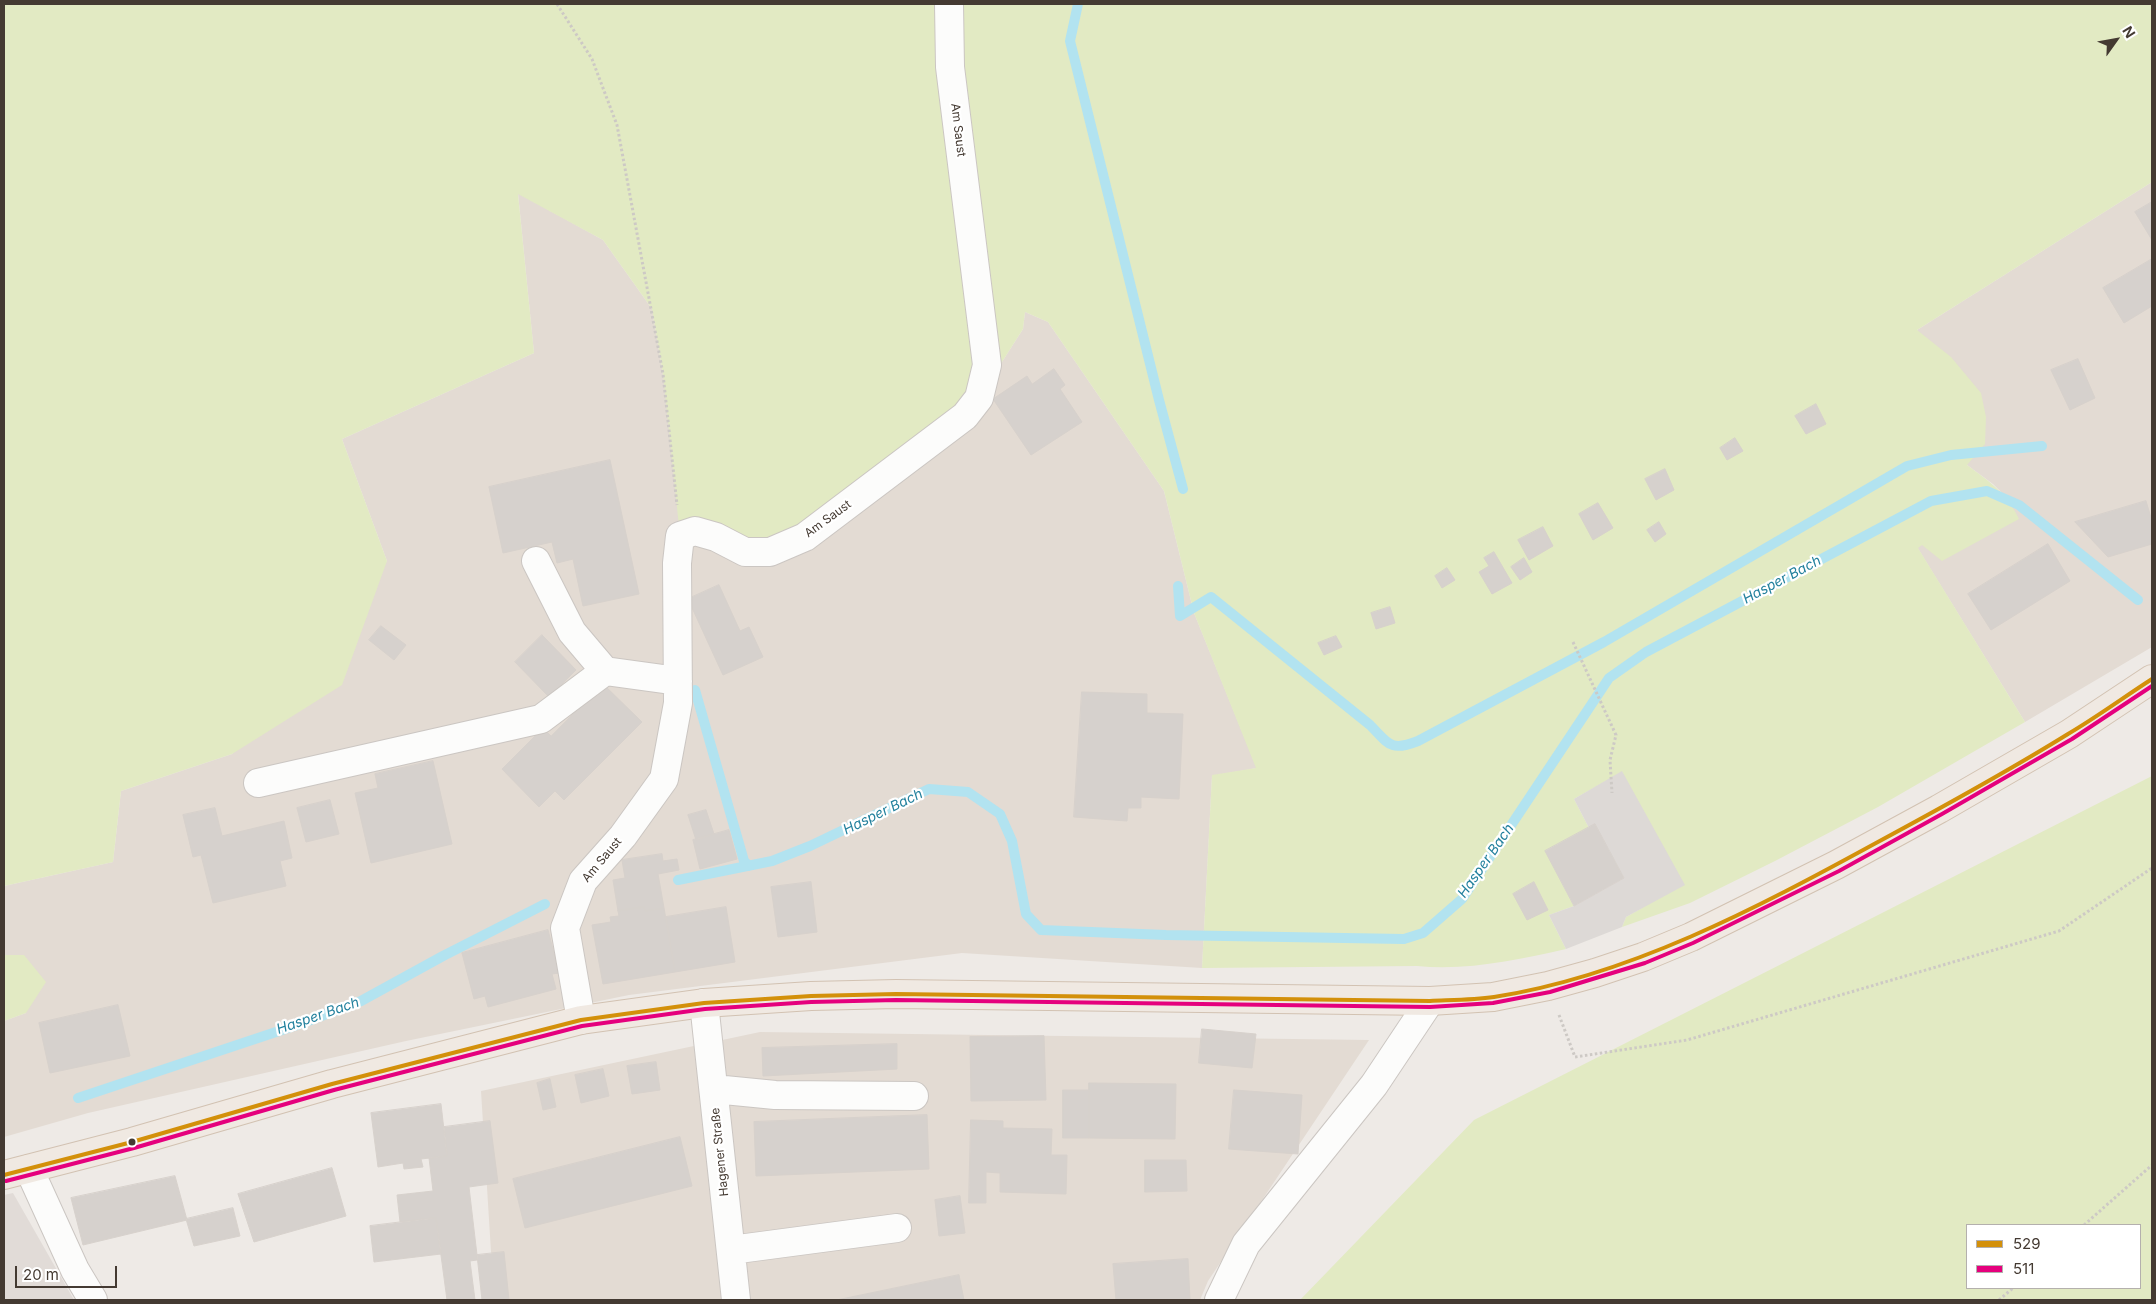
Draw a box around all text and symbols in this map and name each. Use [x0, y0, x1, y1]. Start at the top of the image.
north arrow [2091, 15, 2141, 65]
text: N [2119, 23, 2139, 41]
street label: Am Saust [948, 102, 968, 158]
street label: Am Saust [802, 497, 854, 541]
water label: Hasper Bach [1740, 552, 1824, 608]
water label: Hasper Bach [841, 786, 925, 838]
water label: Hasper Bach [1454, 821, 1518, 901]
street label: Am Saust [579, 835, 625, 885]
water label: Hasper Bach [274, 994, 362, 1038]
street label: Hagener Straße [708, 1107, 732, 1197]
unlabelled marker [127, 1137, 137, 1147]
legend [1966, 1224, 2141, 1289]
text: 529 [2013, 1234, 2041, 1253]
scale bar [18, 1256, 120, 1288]
text: 511 [2013, 1259, 2034, 1278]
text: 20 m [23, 1265, 59, 1284]

